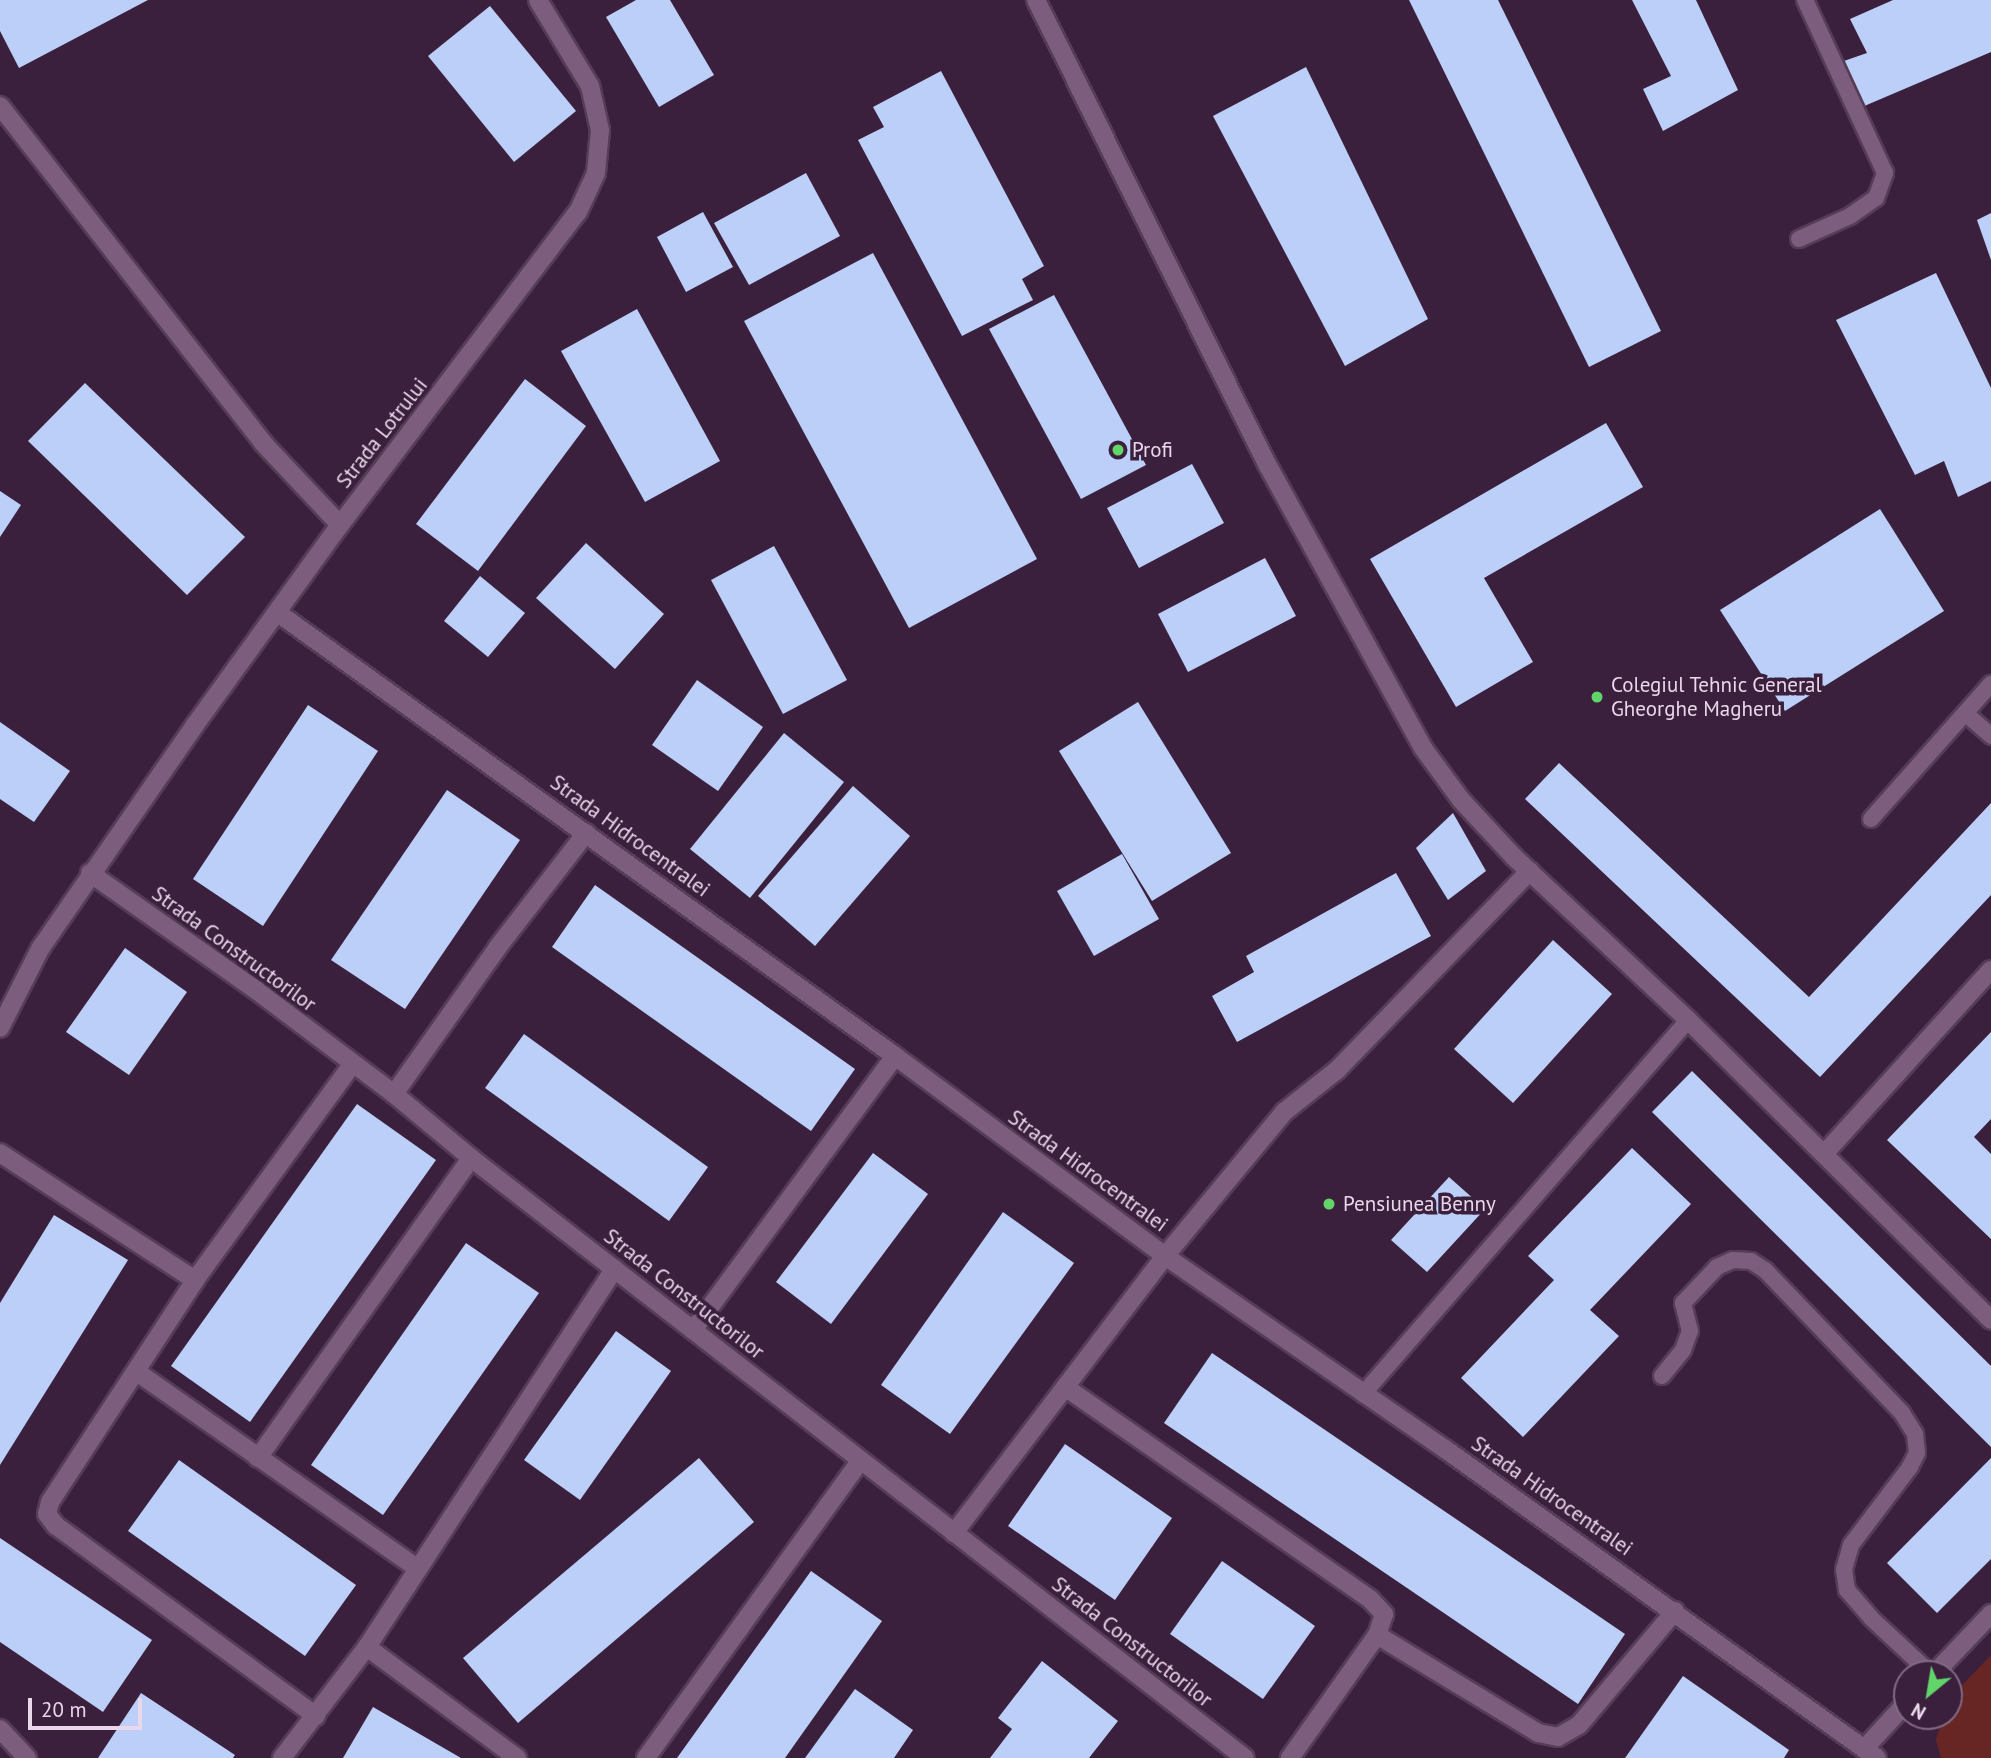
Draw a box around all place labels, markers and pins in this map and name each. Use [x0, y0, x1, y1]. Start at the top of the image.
place label: Profi [1132, 437, 1173, 463]
marker: Profi [1110, 442, 1126, 458]
place label: Colegiul Tehnic General Gheorghe Magheru [1611, 672, 1823, 722]
marker: Colegiul Tehnic General Gheorghe Magheru [1589, 689, 1605, 705]
place label: Pensiunea Benny [1343, 1191, 1496, 1217]
marker: Pensiunea Benny [1321, 1196, 1337, 1212]

